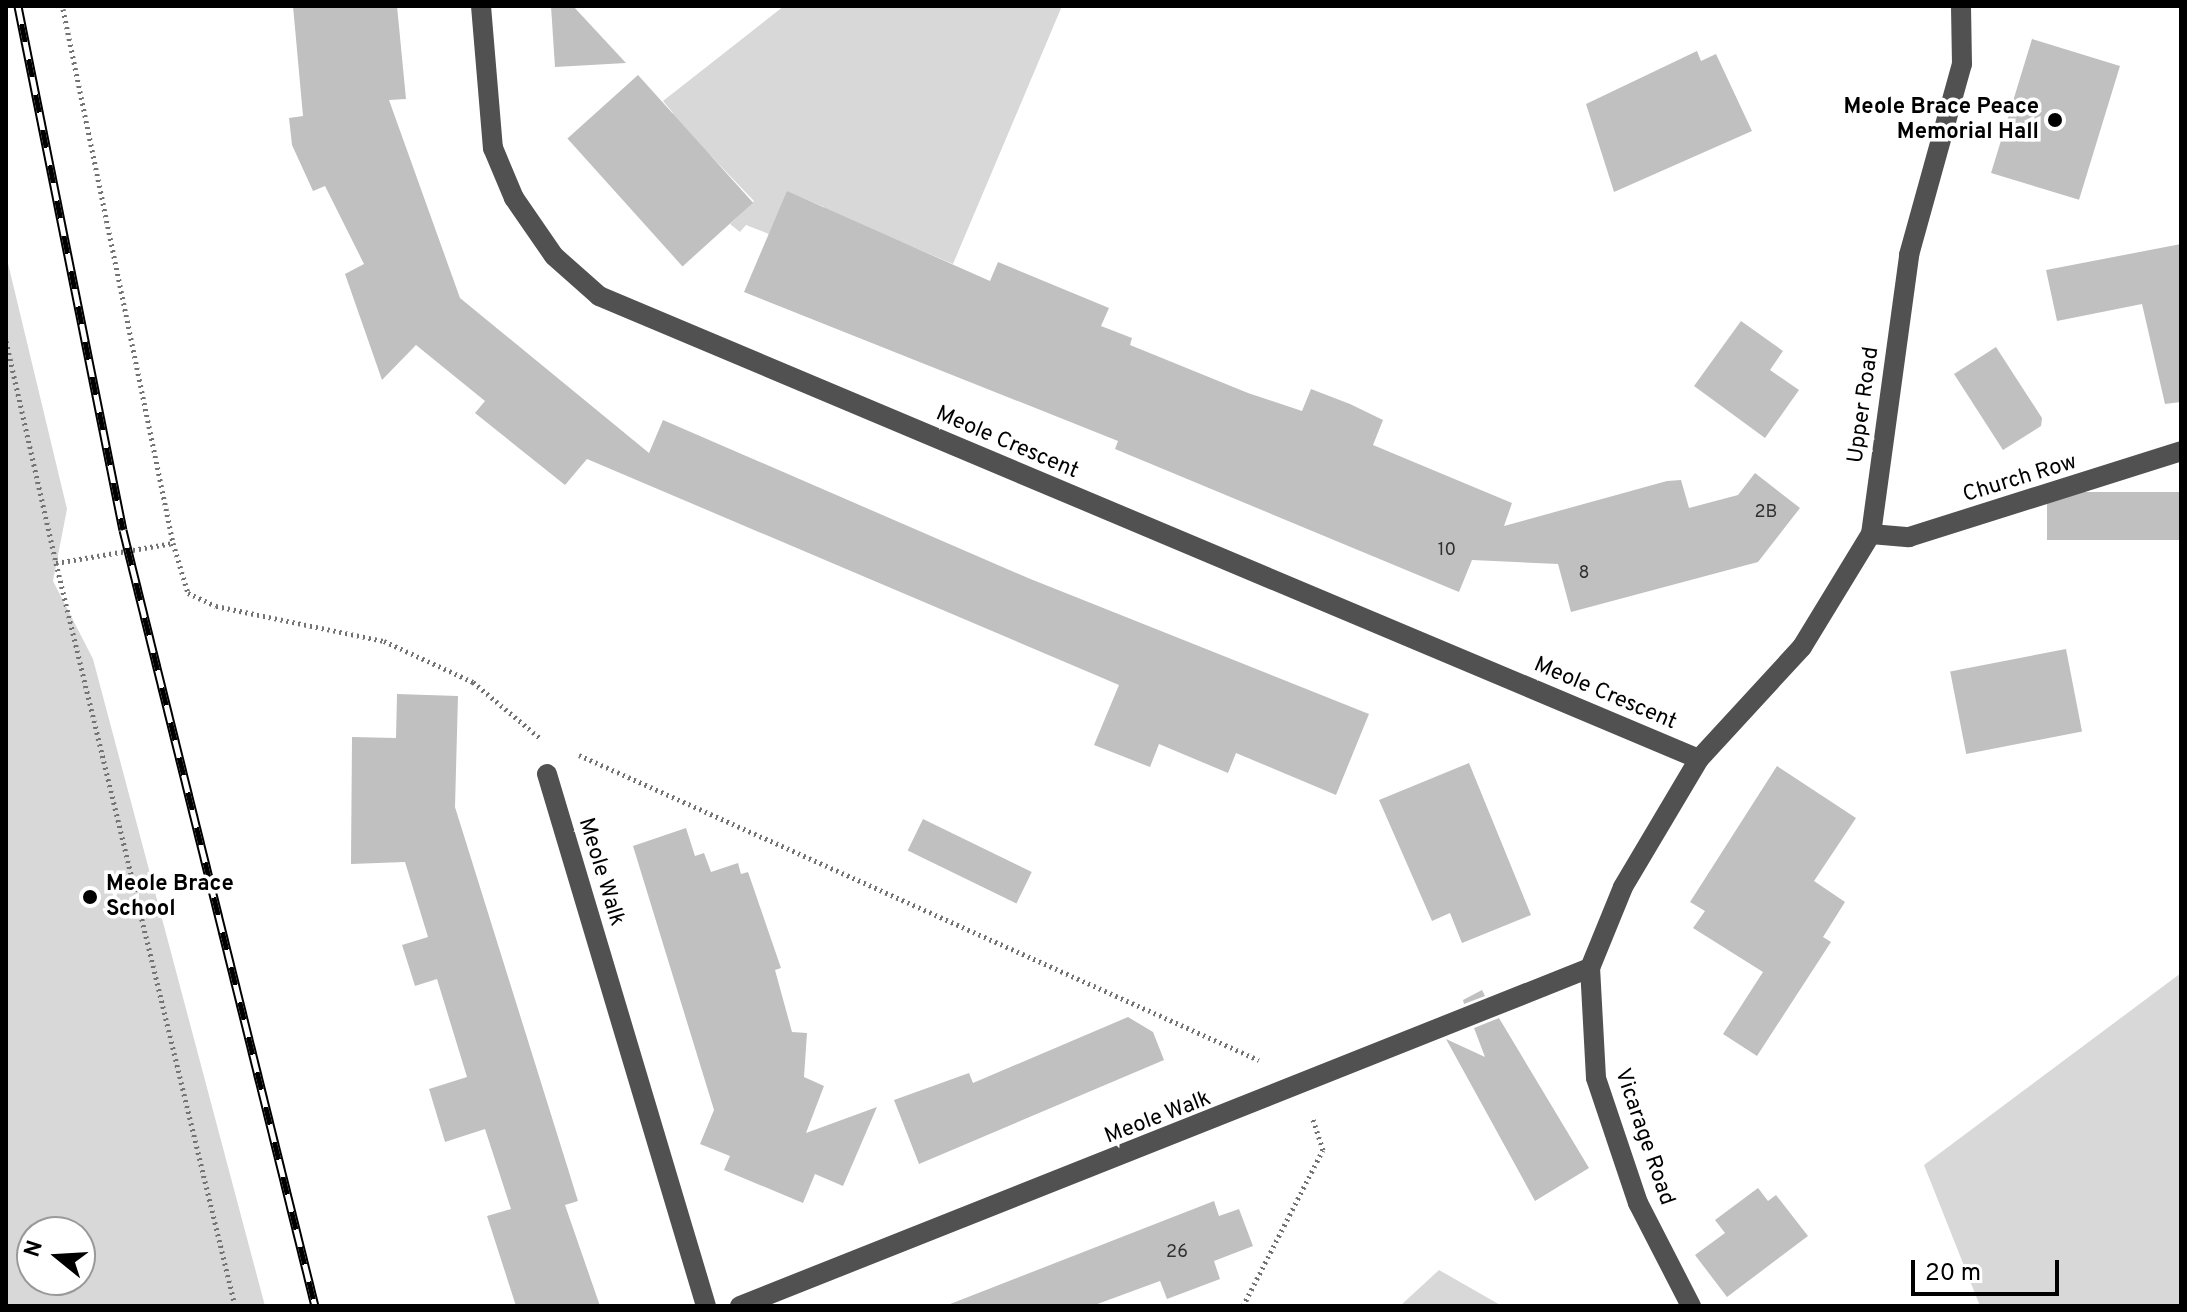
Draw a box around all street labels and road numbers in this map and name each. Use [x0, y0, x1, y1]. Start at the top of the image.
street label: Upper Road [1843, 345, 1885, 465]
street label: Meole Crescent [932, 401, 1082, 485]
street label: Church Row [1960, 449, 2080, 509]
street label: Meole Crescent [1530, 652, 1680, 736]
street label: Meole Walk [572, 815, 630, 929]
street label: Vicarage Road [1608, 1065, 1680, 1209]
street label: Meole Walk [1101, 1086, 1215, 1150]

